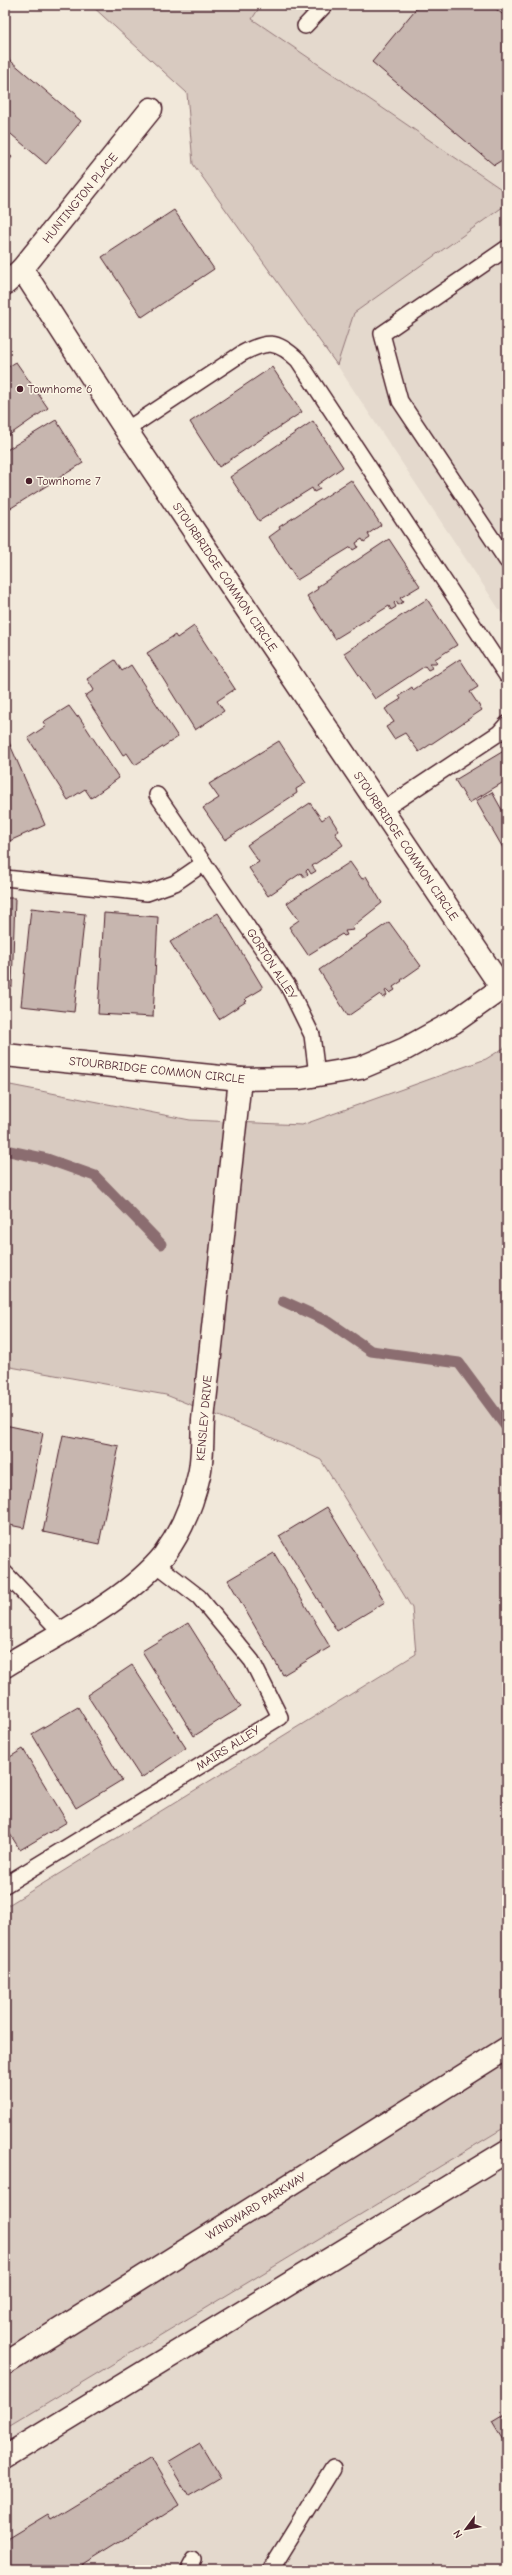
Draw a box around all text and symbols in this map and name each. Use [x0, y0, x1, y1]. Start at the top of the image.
street label: HUNTINGTON PLACE [39, 150, 121, 246]
place label: Townhome 6 [28, 382, 92, 396]
marker: Townhome 6 [15, 384, 25, 394]
place label: Townhome 7 [37, 474, 101, 488]
marker: Townhome 7 [24, 476, 34, 486]
street label: STOURBRIDGE COMMON CIRCLE [170, 500, 280, 654]
street label: STOURBRIDGE COMMON CIRCLE [351, 769, 461, 923]
street label: GORTON ALLEY [244, 926, 301, 1003]
street label: STOURBRIDGE COMMON CIRCLE [68, 1054, 246, 1086]
street label: KENSLEY DRIVE [193, 1375, 215, 1461]
street label: MAIRS ALLEY [193, 1722, 263, 1773]
street label: WINDWARD PARKWAY [203, 2169, 310, 2243]
north arrow [446, 2509, 486, 2549]
text: N [451, 2528, 465, 2541]

